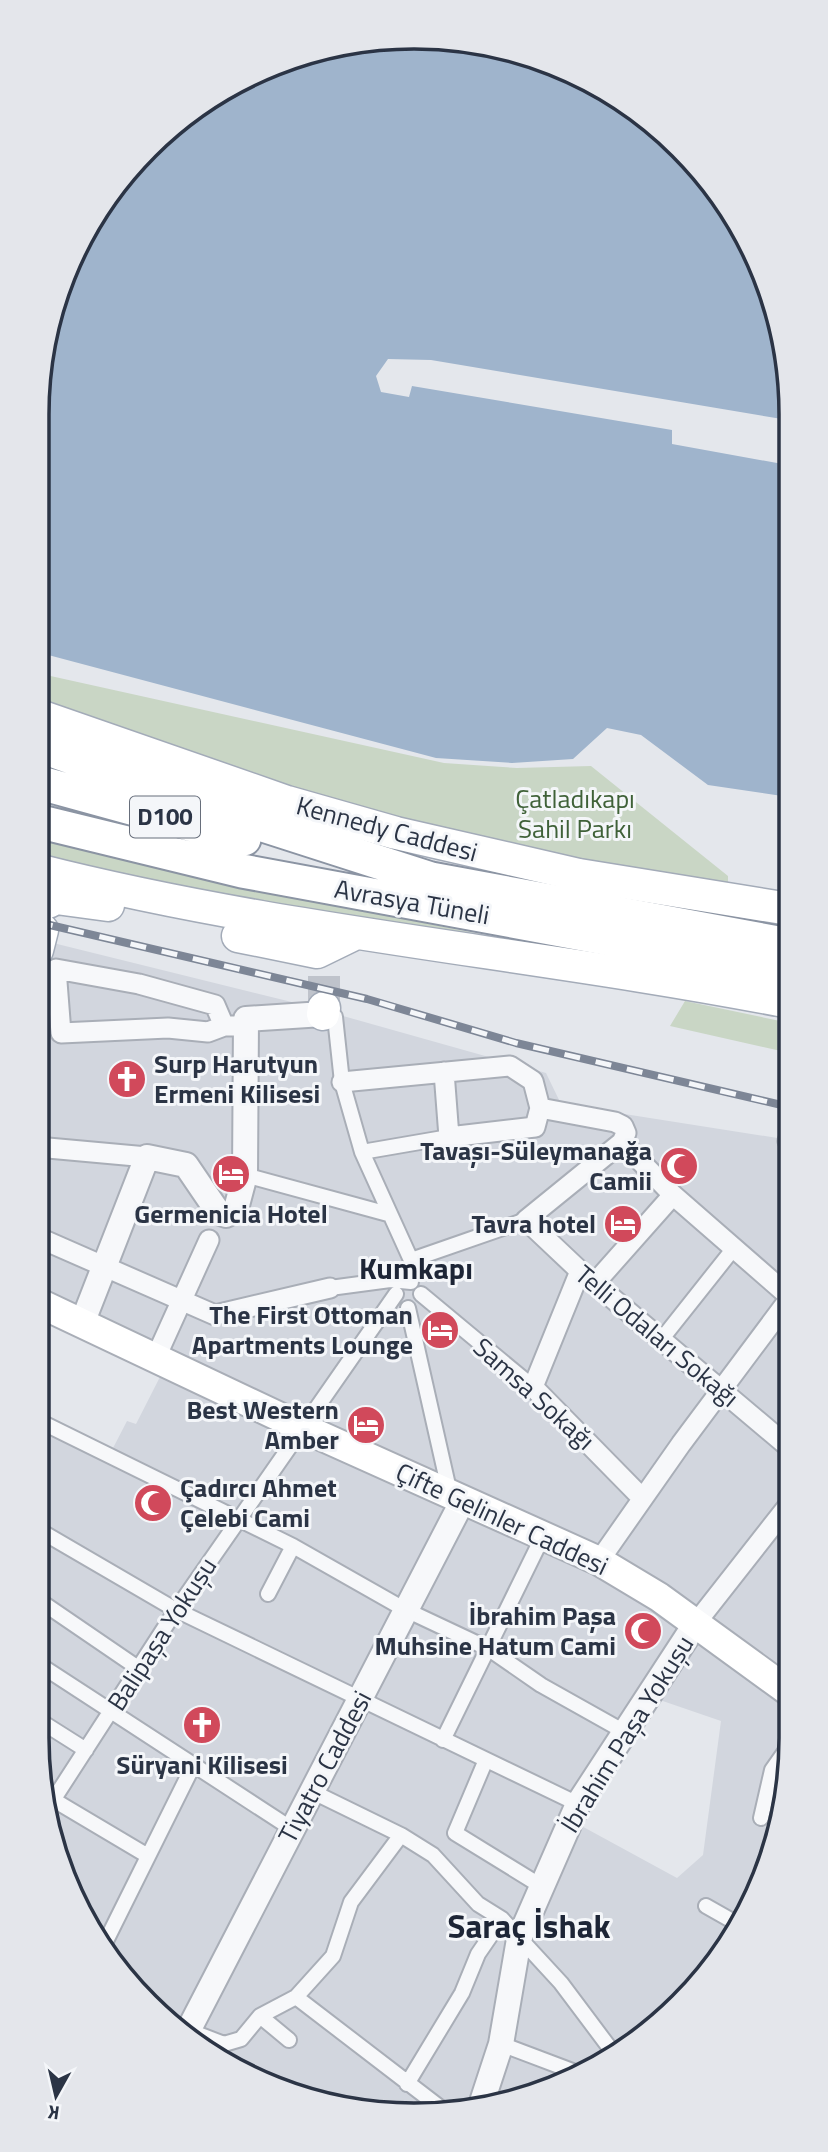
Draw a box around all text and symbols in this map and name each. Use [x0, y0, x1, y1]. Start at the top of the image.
park label: Çatladıkapı Sahil Parkı [515, 779, 635, 848]
street label: Kennedy Caddesi [292, 786, 482, 871]
road number: D100 [130, 796, 200, 838]
street label: Avrasya Tüneli [332, 869, 493, 934]
place label: Surp Harutyun Ermeni Kilisesi [154, 1044, 320, 1113]
church icon: Surp Harutyun Ermeni Kilisesi [106, 1058, 148, 1100]
place label: Tavaşı-Süleymanağa Camii [420, 1131, 652, 1200]
mosque icon: Tavaşı-Süleymanağa Camii [658, 1145, 700, 1187]
hotel icon: Germenicia Hotel [210, 1153, 252, 1195]
place label: Germenicia Hotel [134, 1194, 328, 1233]
hotel icon: Tavra hotel [602, 1203, 644, 1245]
place label: Tavra hotel [471, 1204, 596, 1243]
district label: Kumkapı [359, 1245, 473, 1291]
street label: Telli Odaları Sokağı [567, 1255, 748, 1416]
place label: The First Ottoman Apartments Lounge [192, 1295, 413, 1364]
hotel icon: The First Ottoman Apartments Lounge [419, 1309, 461, 1351]
street label: Samsa Sokağı [465, 1328, 604, 1459]
place label: Best Western Amber [186, 1390, 339, 1459]
hotel icon: Best Western Amber [345, 1404, 387, 1446]
street label: Çifte Gelinler Caddesi [389, 1452, 615, 1585]
place label: Çadırcı Ahmet Çelebi Cami [180, 1468, 337, 1537]
mosque icon: Çadırcı Ahmet Çelebi Cami [132, 1482, 174, 1524]
street label: Balipaşa Yokuşu [97, 1549, 226, 1718]
place label: İbrahim Paşa Muhsine Hatum Cami [374, 1596, 616, 1665]
mosque icon: İbrahim Paşa Muhsine Hatum Cami [622, 1610, 664, 1652]
street label: İbrahim Paşa Yokuşu [550, 1627, 703, 1840]
street label: Tiyatro Caddesi [268, 1684, 381, 1850]
church icon: Süryani Kilisesi [181, 1704, 223, 1746]
place label: Süryani Kilisesi [116, 1745, 288, 1784]
district label: Saraç İshak [447, 1901, 611, 1951]
north arrow [21, 2061, 91, 2131]
text: K [46, 2098, 61, 2128]

